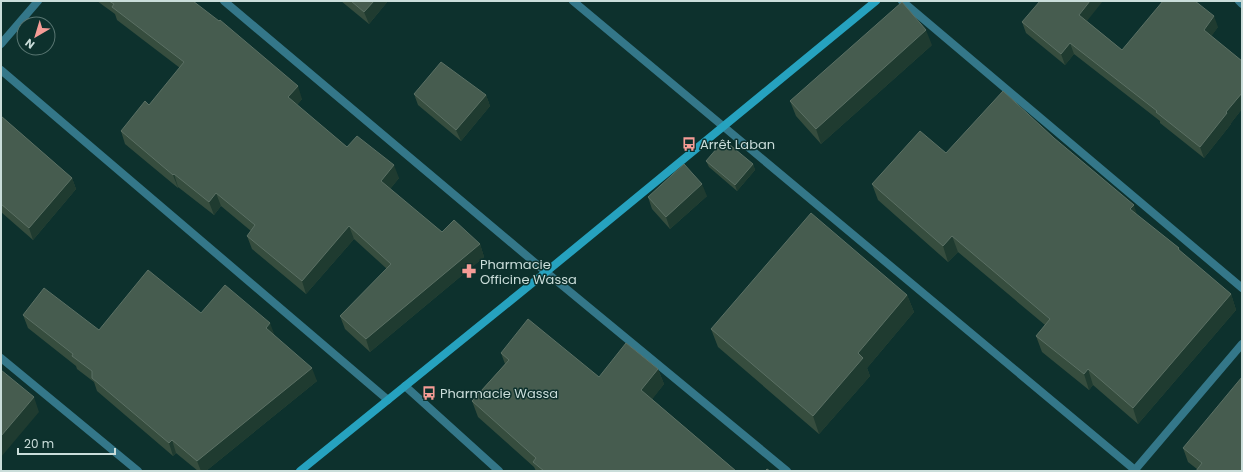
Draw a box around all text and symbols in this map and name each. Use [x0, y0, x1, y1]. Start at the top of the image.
north arrow [16, 16, 56, 56]
text: N [22, 35, 38, 53]
place label: Arrêt Laban [700, 135, 775, 154]
bus stop icon: Arrêt Laban [681, 136, 697, 152]
place label: Pharmacie Officine Wassa [480, 255, 577, 289]
pharmacy icon: Pharmacie Officine Wassa [461, 263, 477, 279]
place label: Pharmacie Wassa [440, 384, 558, 403]
bus stop icon: Pharmacie Wassa [421, 385, 437, 401]
scale bar [18, 430, 115, 456]
text: 20 m [24, 435, 54, 452]

